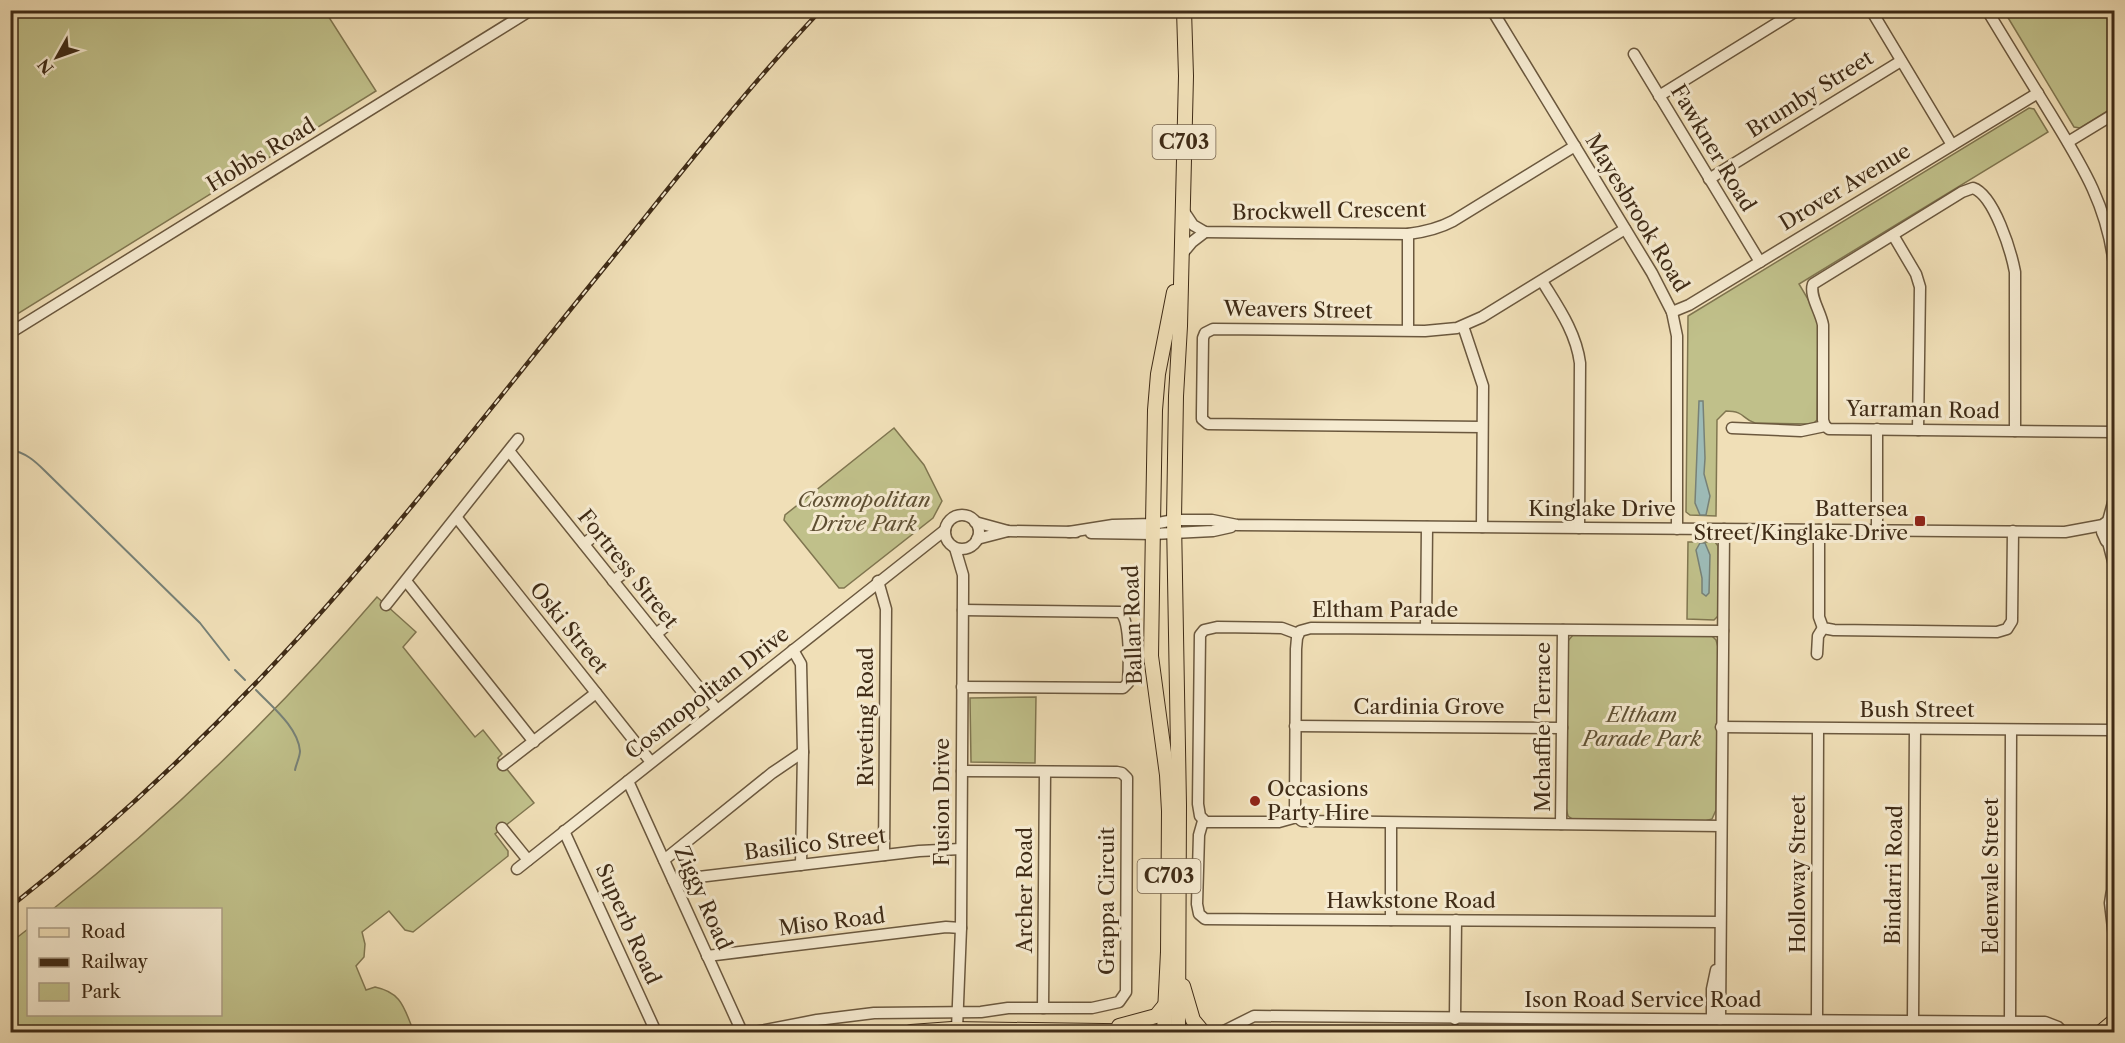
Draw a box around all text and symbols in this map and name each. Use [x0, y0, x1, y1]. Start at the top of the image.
north arrow [27, 27, 87, 87]
street label: Brumby Street [1742, 44, 1878, 142]
text: N [33, 55, 58, 78]
street label: Fawkner Road [1666, 80, 1761, 216]
street label: Hobbs Road [202, 112, 320, 197]
road number: C703 [1152, 125, 1216, 159]
street label: Mayesbrook Road [1580, 129, 1695, 296]
street label: Drover Avenue [1775, 138, 1915, 235]
street label: Brockwell Crescent [1232, 196, 1427, 225]
street label: Weavers Street [1222, 296, 1373, 323]
street label: Yarraman Road [1845, 396, 2000, 423]
park label: Cosmopolitan Drive Park [797, 487, 931, 536]
street label: Kinglake Drive [1528, 496, 1676, 521]
place label: Battersea Street/Kinglake Drive [1693, 496, 1909, 545]
street label: Fortress Street [573, 504, 684, 634]
marker: Battersea Street/Kinglake Drive [1913, 514, 1927, 528]
street label: Ballan Road [1118, 564, 1147, 685]
street label: Oski Street [525, 577, 614, 679]
street label: Eltham Parade [1312, 597, 1458, 622]
street label: Cosmopolitan Drive [620, 621, 794, 764]
street label: Mchaffie Terrace [1530, 642, 1555, 812]
street label: Riveting Road [853, 647, 878, 787]
street label: Cardinia Grove [1353, 694, 1505, 719]
street label: Bush Street [1859, 697, 1975, 722]
park label: Eltham Parade Park [1581, 702, 1701, 751]
street label: Fusion Drive [929, 738, 954, 866]
place label: Occasions Party Hire [1267, 776, 1369, 825]
marker: Occasions Party Hire [1248, 794, 1262, 808]
street label: Holloway Street [1785, 794, 1810, 953]
street label: Edenvale Street [1978, 797, 2003, 954]
street label: Bindarri Road [1880, 805, 1907, 945]
street label: Basilico Street [742, 822, 888, 865]
street label: Grappa Circuit [1094, 826, 1119, 975]
street label: Archer Road [1012, 827, 1037, 954]
street label: Ziggy Road [669, 842, 738, 954]
road number: C703 [1138, 859, 1200, 893]
street label: Superb Road [591, 860, 666, 988]
street label: Hawkstone Road [1326, 888, 1496, 913]
street label: Miso Road [777, 903, 887, 940]
legend [27, 908, 222, 1016]
text: Road [81, 921, 126, 943]
text: Railway [81, 951, 149, 973]
text: Park [81, 981, 122, 1003]
street label: Ison Road Service Road [1524, 987, 1762, 1012]

